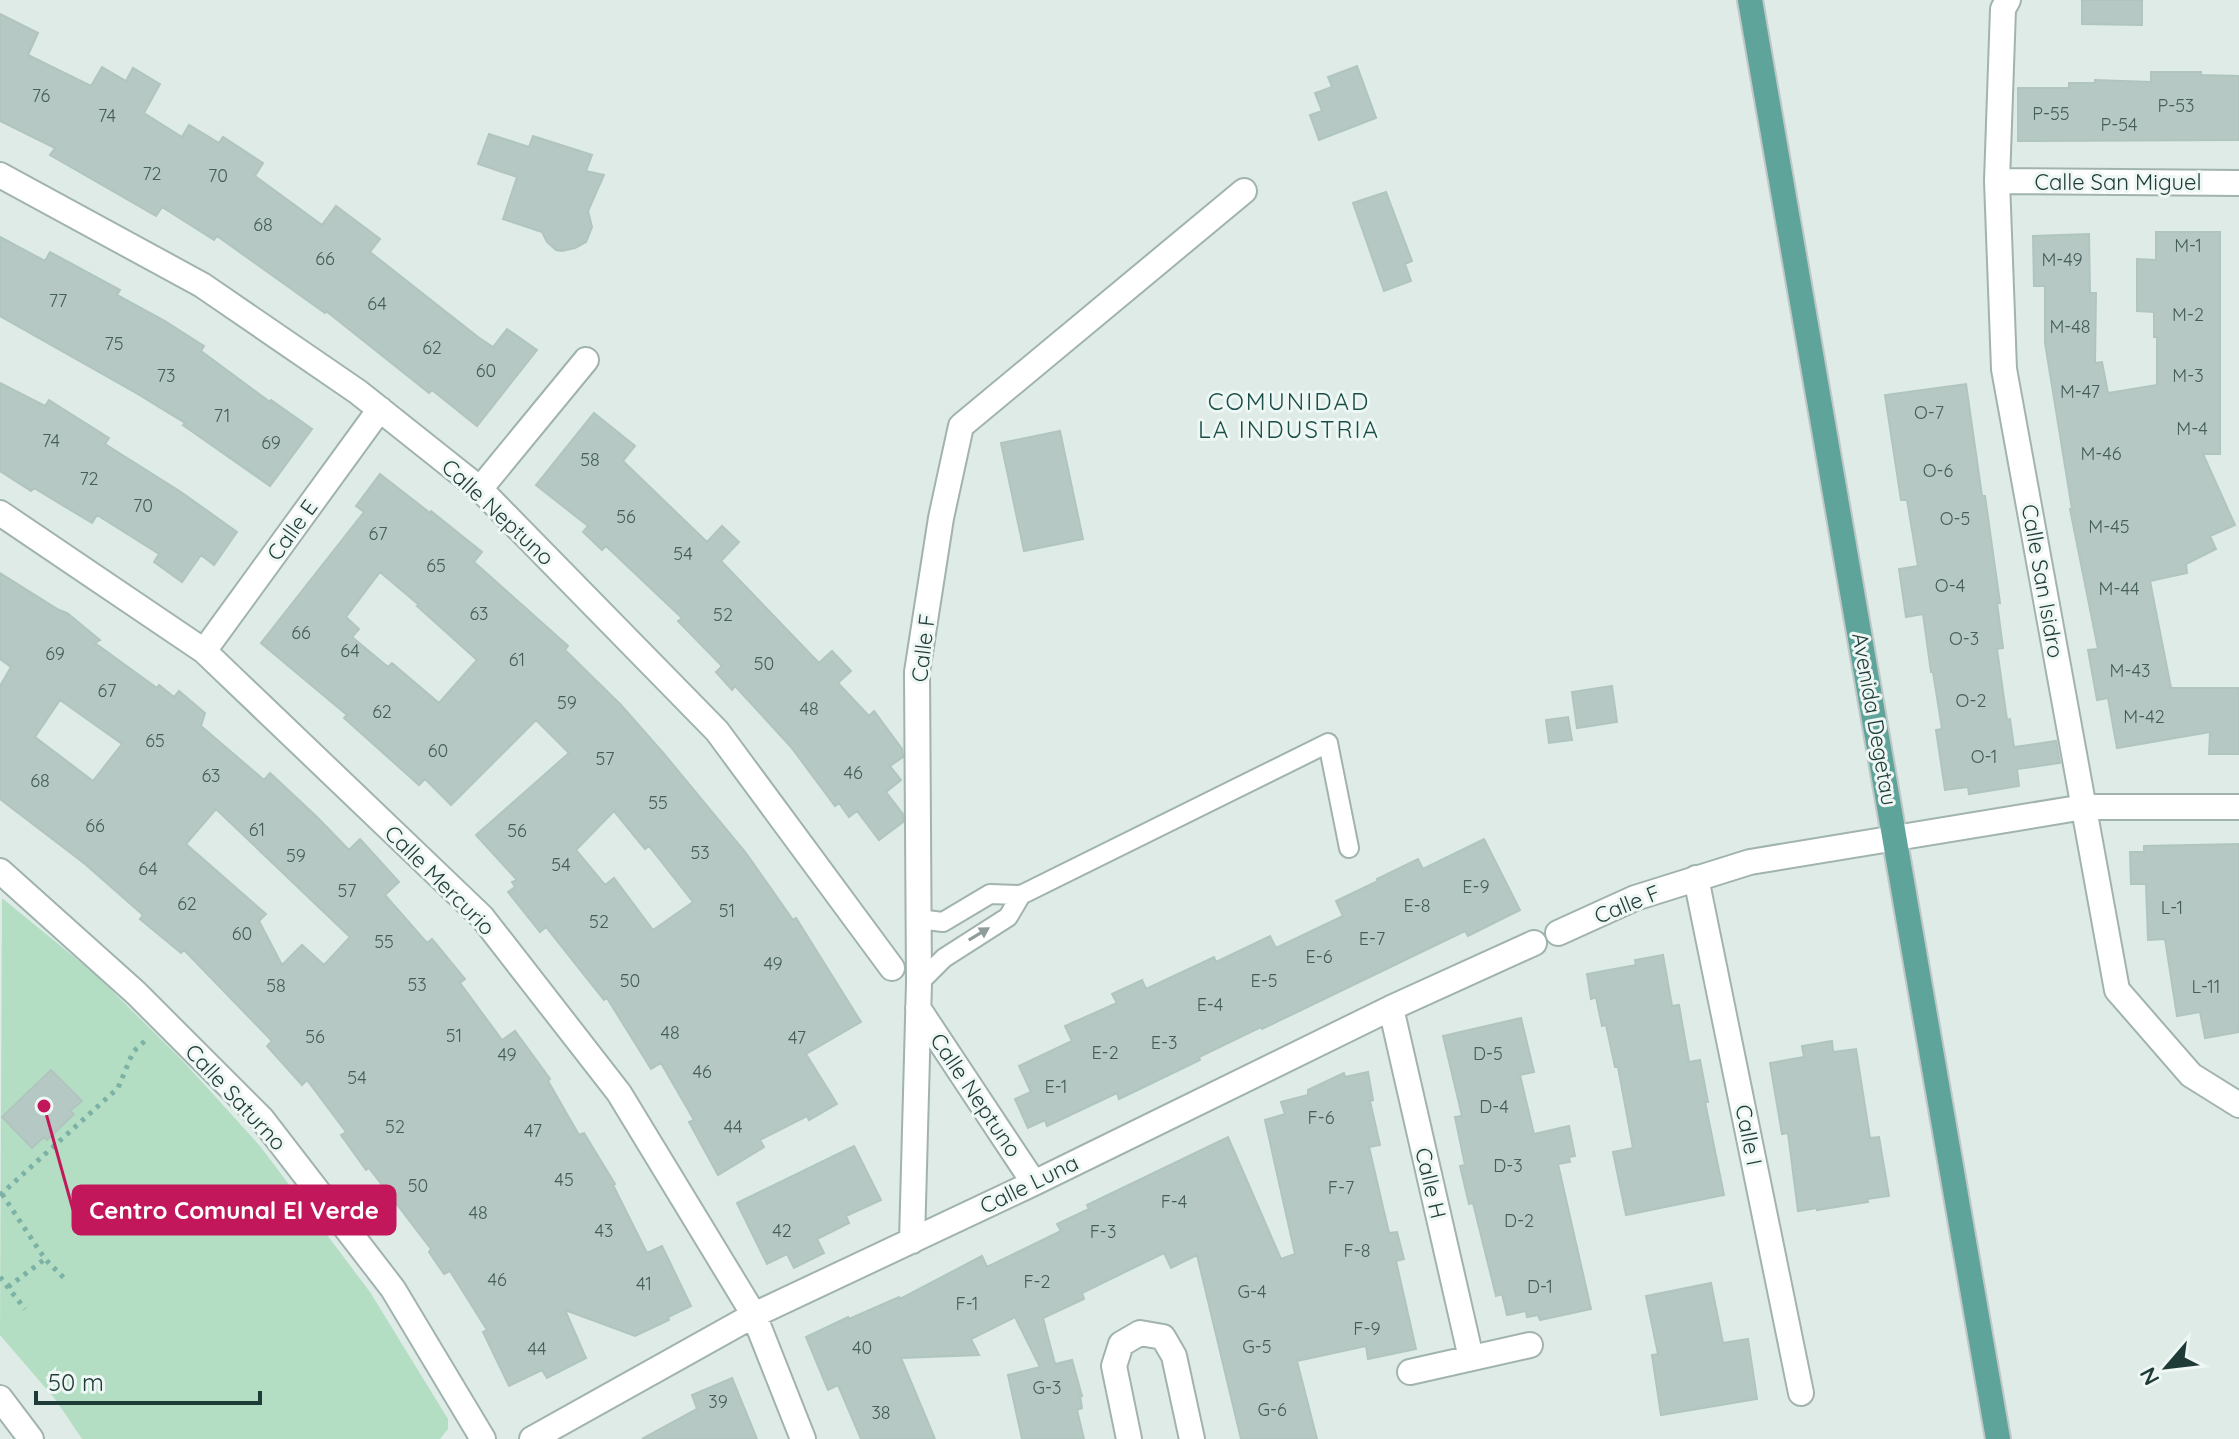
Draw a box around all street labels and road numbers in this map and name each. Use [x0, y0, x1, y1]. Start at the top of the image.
street label: Calle San Miguel [2035, 168, 2201, 196]
street label: Calle Neptuno [436, 453, 560, 571]
street label: Calle E [261, 494, 323, 566]
street label: Calle San Isidro [2016, 502, 2070, 660]
street label: Calle F [905, 612, 941, 684]
street label: Avenida Degetau [1846, 630, 1904, 808]
street label: Calle Mercurio [379, 819, 501, 941]
street label: Calle F [1590, 878, 1664, 930]
street label: Calle Neptuno [924, 1028, 1028, 1162]
street label: Calle Saturno [179, 1038, 293, 1156]
street label: Calle I [1729, 1102, 1769, 1168]
street label: Calle H [1409, 1145, 1453, 1221]
street label: Calle Luna [975, 1148, 1083, 1220]

